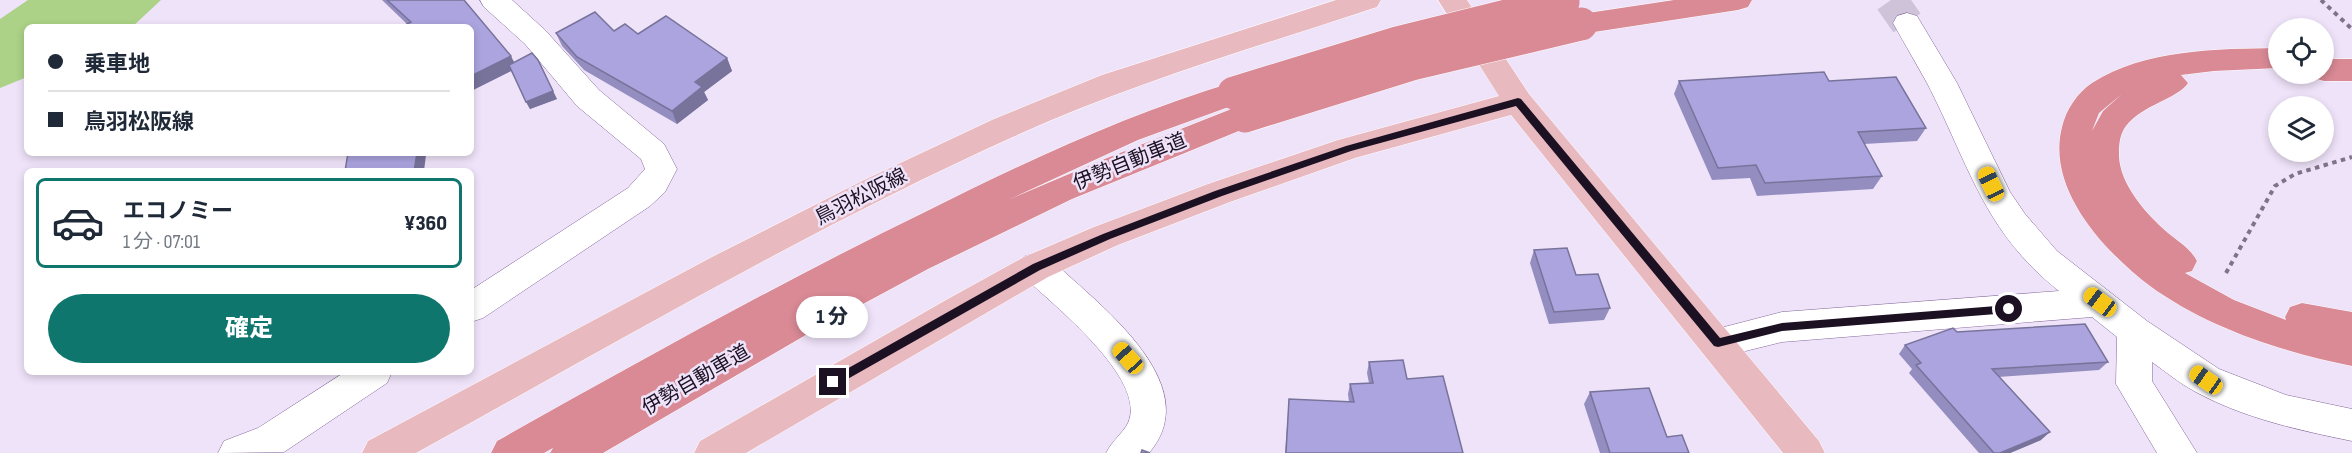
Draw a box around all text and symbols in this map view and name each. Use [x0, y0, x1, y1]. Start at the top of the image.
map controls [2268, 18, 2334, 162]
button: locate [2268, 18, 2334, 84]
text: 乗車地 [84, 51, 150, 78]
button: layers [2268, 96, 2334, 162]
text: 鳥羽松阪線 [84, 109, 194, 136]
street label: 伊勢自動車道 [1070, 128, 1190, 196]
street label: 鳥羽松阪線 [811, 164, 911, 230]
car [1975, 164, 2007, 204]
icon: car [51, 196, 105, 250]
text: エコノミー [123, 198, 233, 225]
text: ¥360 [404, 210, 447, 237]
text: 1 分 · 07:01 [123, 230, 200, 254]
car [2080, 284, 2120, 320]
button: 確定 [48, 294, 450, 363]
callout: 1 分 [797, 295, 869, 337]
route start [1995, 295, 2022, 322]
text: 1 分 [816, 305, 848, 329]
car [1109, 339, 1147, 377]
street label: 伊勢自動車道 [638, 340, 754, 420]
car [2186, 362, 2226, 398]
route end [819, 368, 846, 395]

